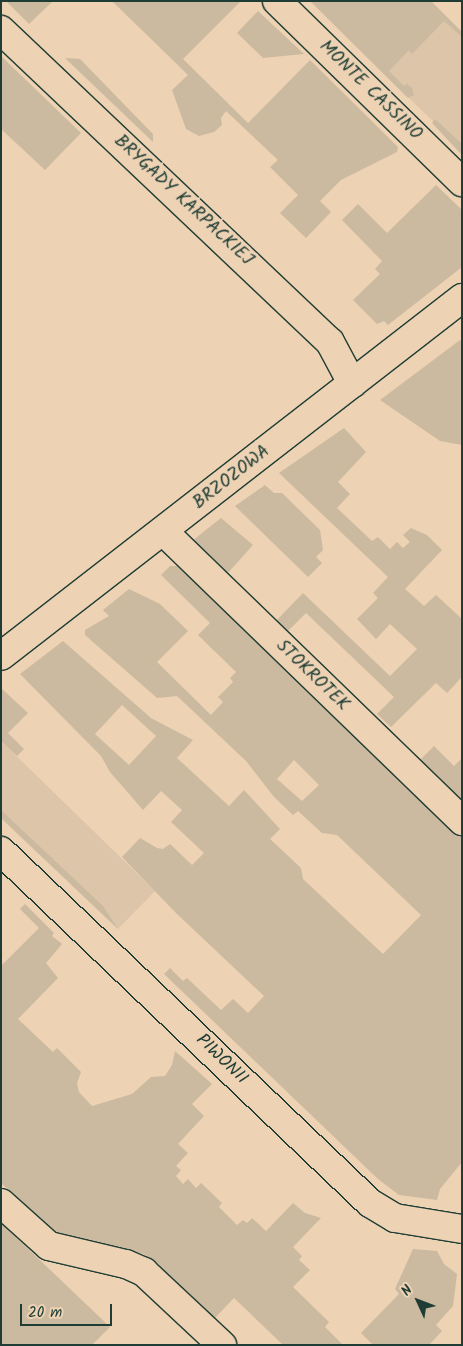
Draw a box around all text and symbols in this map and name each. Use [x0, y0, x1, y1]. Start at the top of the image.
street label: MONTE CASSINO [314, 37, 426, 145]
street label: BRYGADY KARPACKIEJ [109, 131, 257, 271]
street label: BRZOZOWA [189, 441, 275, 515]
street label: STOKROTEK [271, 636, 353, 716]
street label: PIWONII [191, 1030, 251, 1090]
north arrow [393, 1276, 443, 1326]
text: N [396, 1280, 418, 1302]
scale bar [22, 1294, 115, 1326]
text: 20 m [28, 1301, 62, 1325]

